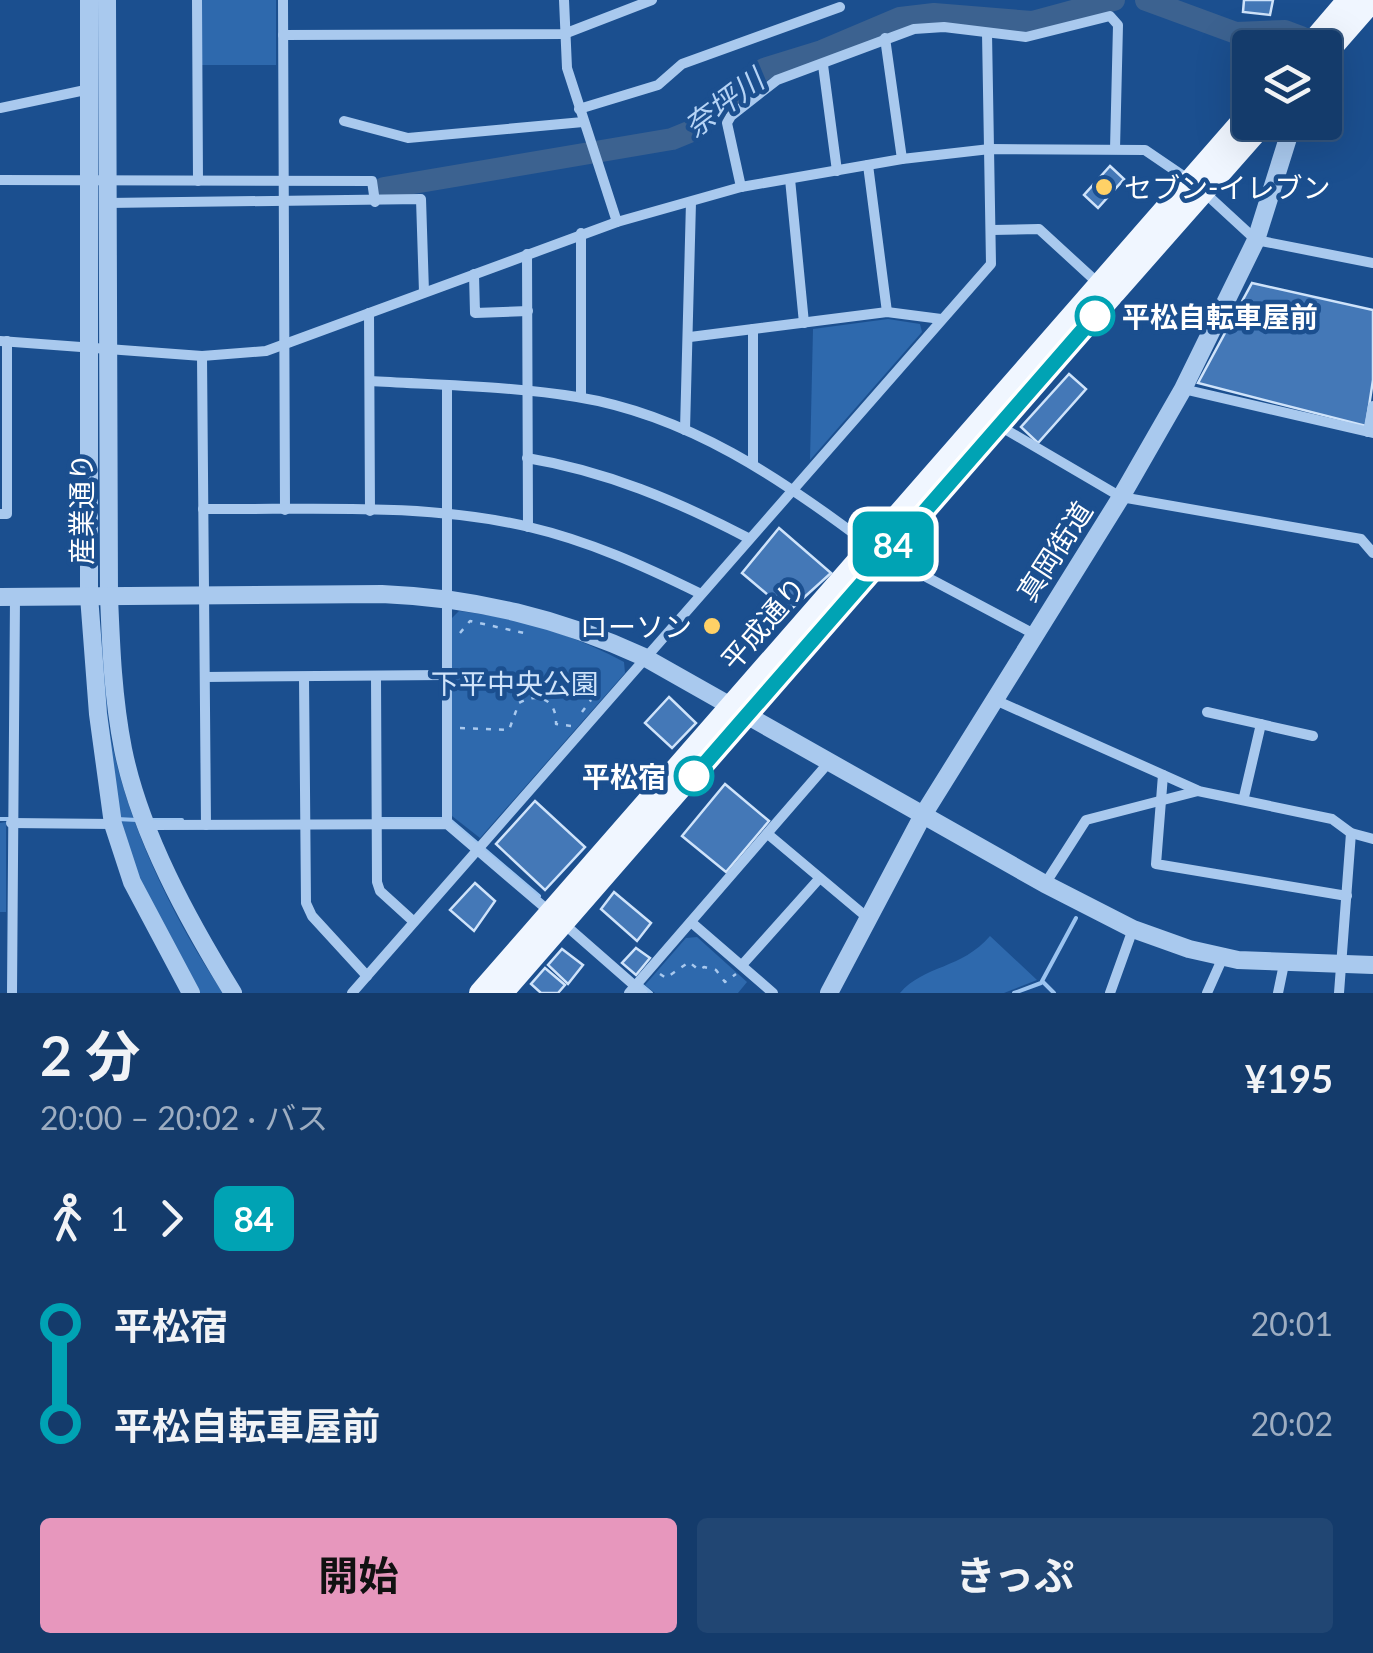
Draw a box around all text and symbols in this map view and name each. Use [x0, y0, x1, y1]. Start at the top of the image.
map controls [1232, 30, 1342, 140]
button: layers [1232, 30, 1342, 140]
water label: 奈坪川 [676, 59, 772, 143]
place label: セブン-イレブン [1124, 170, 1330, 204]
marker: セブン-イレブン [1093, 176, 1115, 198]
marker: 平松自転車屋前 [1076, 297, 1114, 335]
place label: 平松自転車屋前 [1122, 299, 1318, 333]
street label: 産業通り [64, 453, 98, 565]
street label: 真岡街道 [1009, 495, 1099, 607]
line badge: 84 [848, 512, 938, 576]
text: 84 [873, 523, 913, 565]
street label: 平成通り [713, 570, 813, 676]
place label: ローソン [580, 609, 692, 643]
marker: ローソン [701, 615, 723, 637]
park label: 下平中央公園 [431, 666, 599, 700]
marker: 平松宿 [675, 757, 713, 795]
place label: 平松宿 [582, 759, 666, 793]
text: 2 分 [40, 1022, 140, 1088]
text: ¥195 [1245, 1055, 1333, 1101]
text: 20:00 – 20:02 · バス [40, 1098, 328, 1137]
icon: walk [40, 1191, 95, 1246]
icon: forward [144, 1191, 199, 1246]
text: 84 [234, 1197, 274, 1239]
text: 1 [110, 1199, 129, 1238]
text: 平松宿 [114, 1302, 228, 1348]
text: 20:01 [1251, 1304, 1333, 1343]
text: 平松自転車屋前 [114, 1402, 380, 1448]
text: 20:02 [1251, 1404, 1333, 1443]
button: 開始 [40, 1518, 677, 1633]
button: きっぷ [697, 1518, 1333, 1633]

